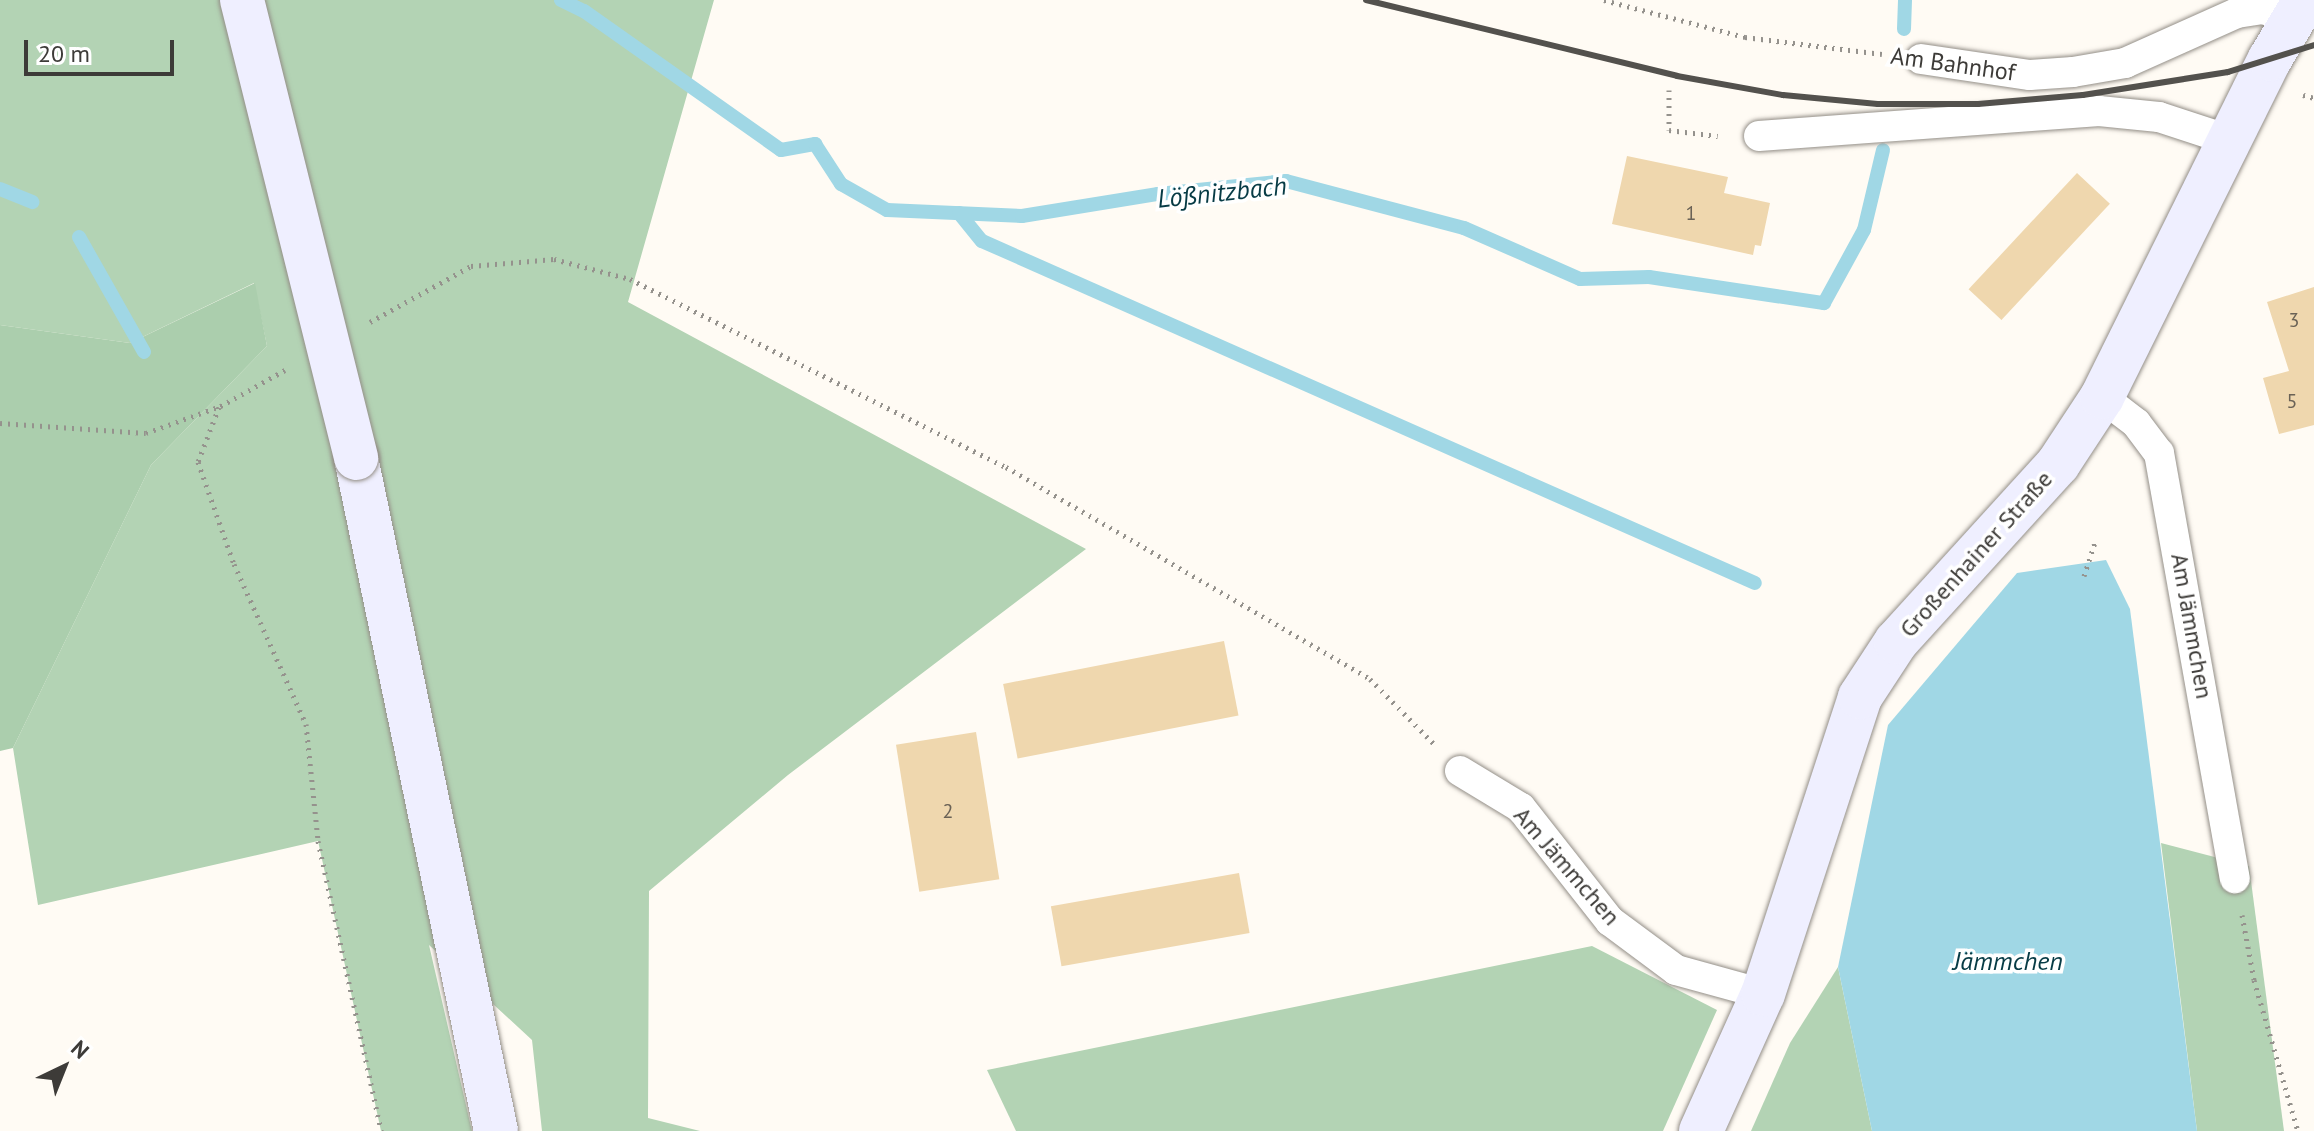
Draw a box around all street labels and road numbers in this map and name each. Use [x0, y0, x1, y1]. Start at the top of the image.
street label: Am Bahnhof [1889, 41, 2017, 87]
street label: Großenhainer Straße [1894, 465, 2058, 643]
street label: Am Jämmchen [2165, 551, 2219, 701]
street label: Am Jämmchen [1508, 801, 1626, 931]

